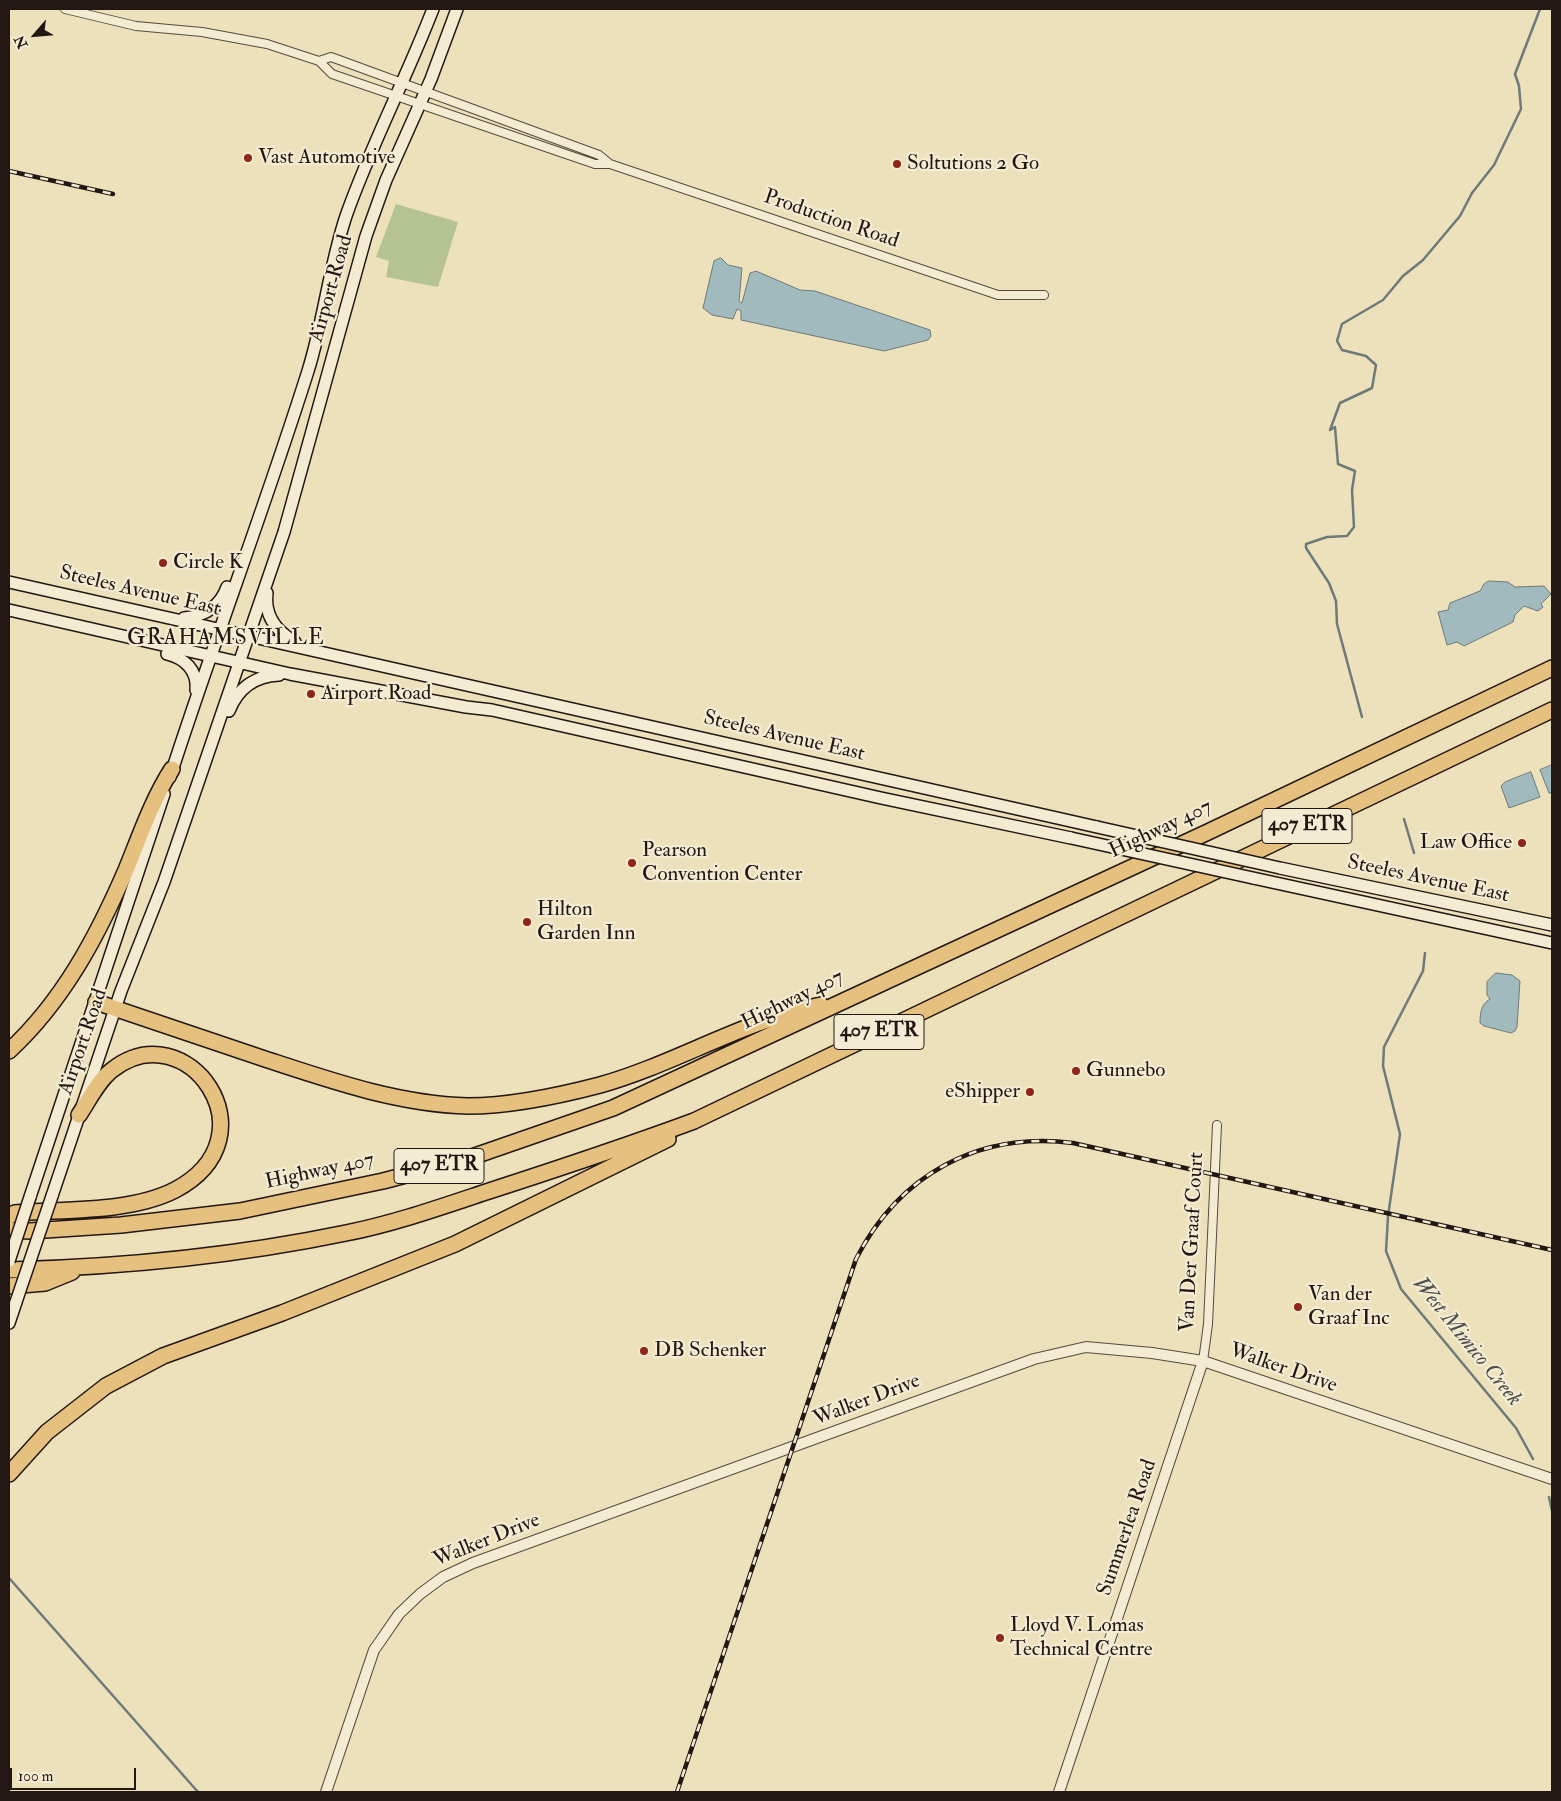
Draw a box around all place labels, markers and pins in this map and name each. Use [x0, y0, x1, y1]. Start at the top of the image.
place label: Vast Automotive [258, 145, 395, 171]
place label: Soltutions 2 Go [907, 151, 1039, 177]
marker: Vast Automotive [242, 152, 254, 164]
marker: Soltutions 2 Go [891, 158, 903, 170]
place label: Circle K [173, 550, 243, 576]
marker: Circle K [157, 557, 169, 569]
place label: Airport Road [321, 681, 431, 707]
marker: Airport Road [305, 688, 317, 700]
place label: Law Office [1420, 830, 1512, 856]
marker: Law Office [1516, 837, 1528, 849]
place label: Pearson Convention Center [642, 838, 802, 888]
marker: Pearson Convention Center [626, 857, 638, 869]
place label: Hilton Garden Inn [537, 897, 635, 947]
marker: Hilton Garden Inn [521, 916, 533, 928]
place label: Gunnebo [1086, 1058, 1165, 1084]
marker: Gunnebo [1070, 1065, 1082, 1077]
place label: eShipper [945, 1079, 1020, 1105]
marker: eShipper [1024, 1086, 1036, 1098]
place label: Van der Graaf Inc [1308, 1282, 1390, 1332]
marker: Van der Graaf Inc [1292, 1301, 1304, 1313]
place label: DB Schenker [654, 1338, 766, 1364]
marker: DB Schenker [638, 1345, 650, 1357]
place label: Lloyd V. Lomas Technical Centre [1010, 1613, 1153, 1663]
marker: Lloyd V. Lomas Technical Centre [994, 1632, 1006, 1644]

